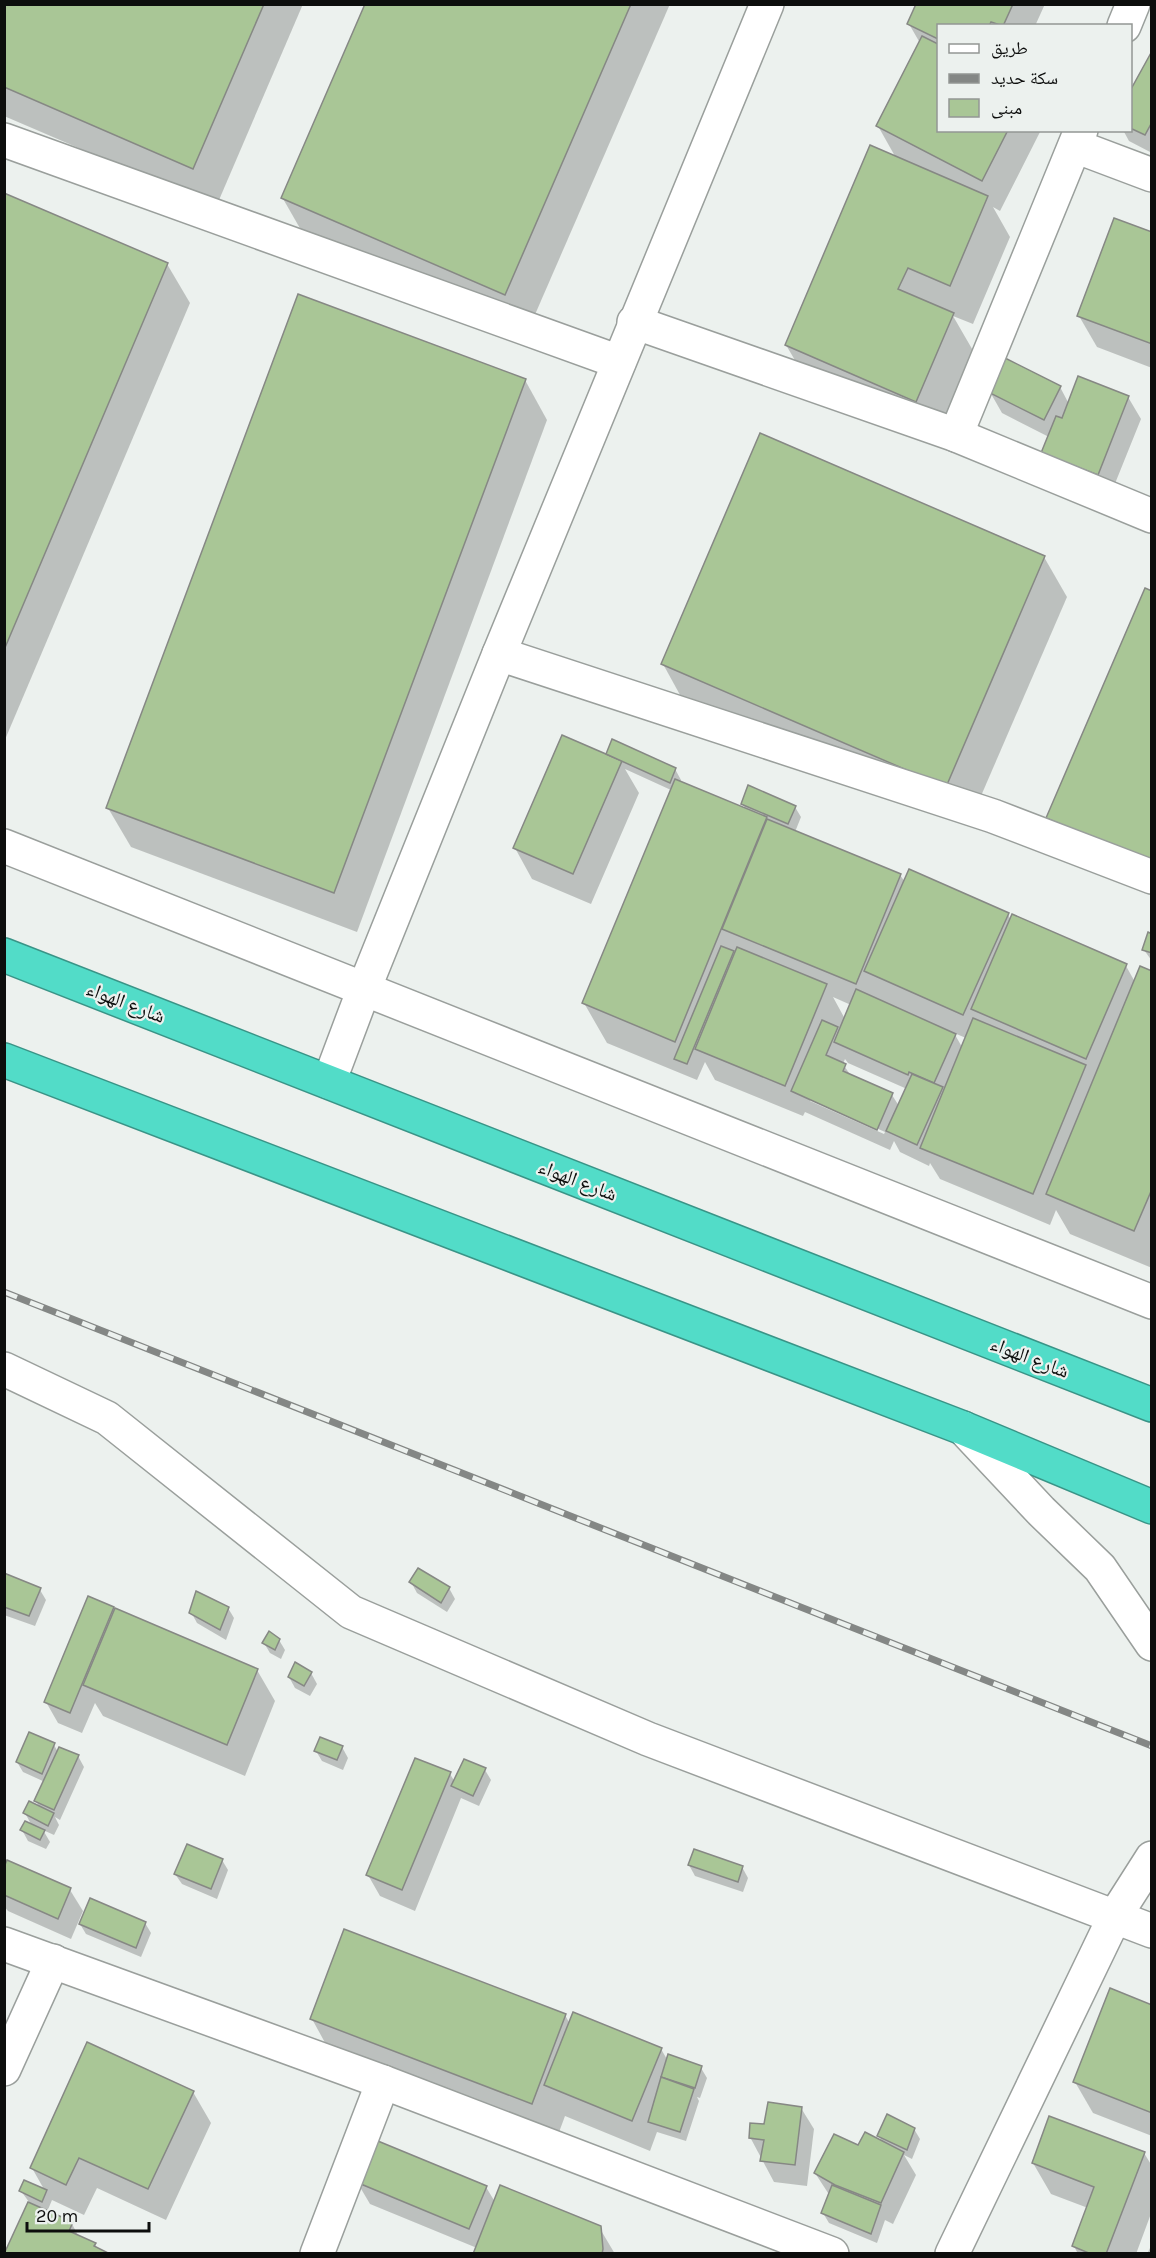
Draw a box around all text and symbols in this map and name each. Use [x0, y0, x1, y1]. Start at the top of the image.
legend [937, 24, 1132, 132]
text: طريق [991, 37, 1028, 59]
text: سكة حديد [991, 67, 1058, 89]
text: مبنى [991, 97, 1022, 119]
street label: شارع الهواء [83, 977, 168, 1029]
street label: شارع الهواء [535, 1155, 620, 1207]
street label: شارع الهواء [987, 1332, 1072, 1384]
scale bar [27, 2195, 148, 2233]
text: 20 m [36, 2205, 78, 2227]

